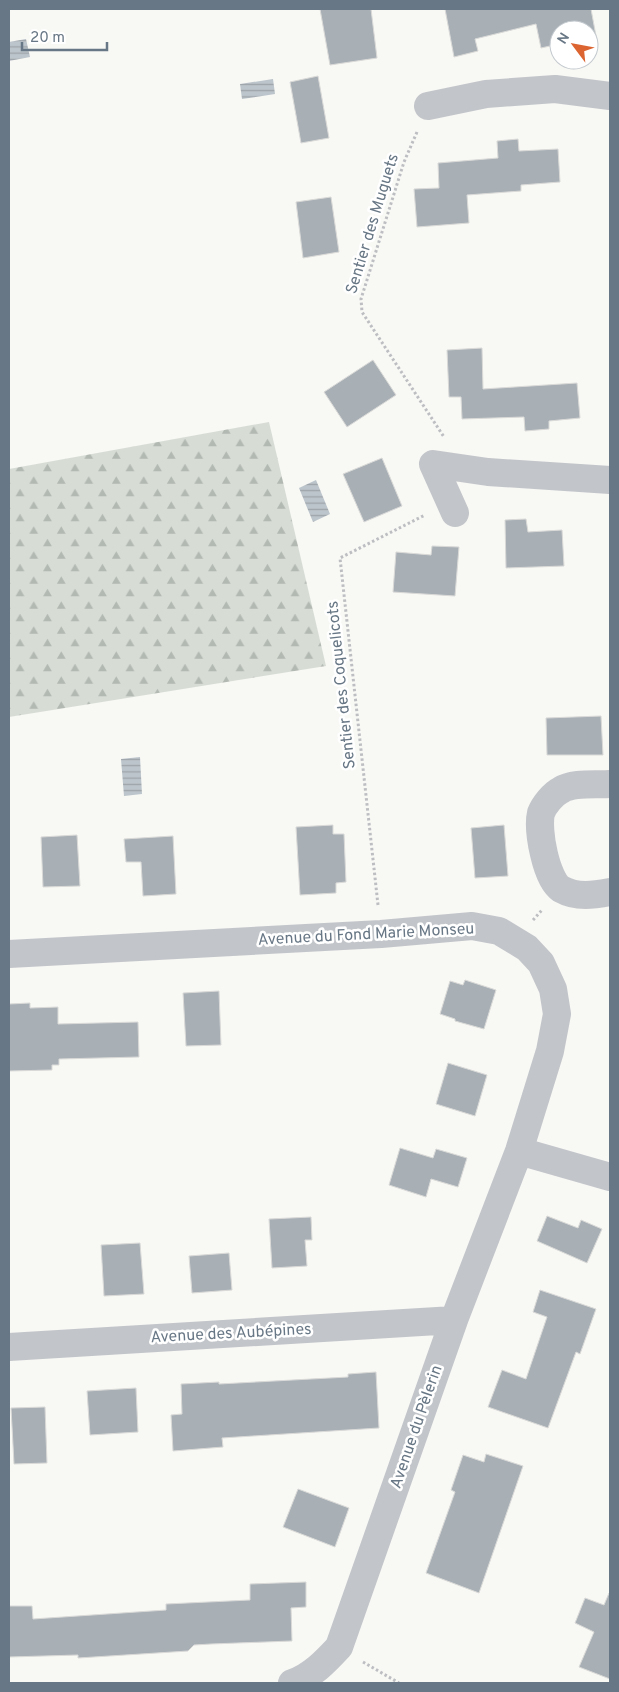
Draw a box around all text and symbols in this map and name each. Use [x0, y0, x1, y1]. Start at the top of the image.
scale bar [22, 20, 108, 52]
north arrow [549, 20, 599, 70]
text: 20 m [30, 29, 65, 48]
text: N [554, 30, 574, 48]
street label: Sentier des Muguets [342, 151, 404, 297]
street label: Sentier des Coquelicots [323, 600, 361, 770]
street label: Avenue du Fond Marie Monseu [257, 919, 475, 951]
street label: Avenue des Aubépines [150, 1320, 312, 1348]
street label: Avenue du Pèlerin [386, 1363, 448, 1491]

